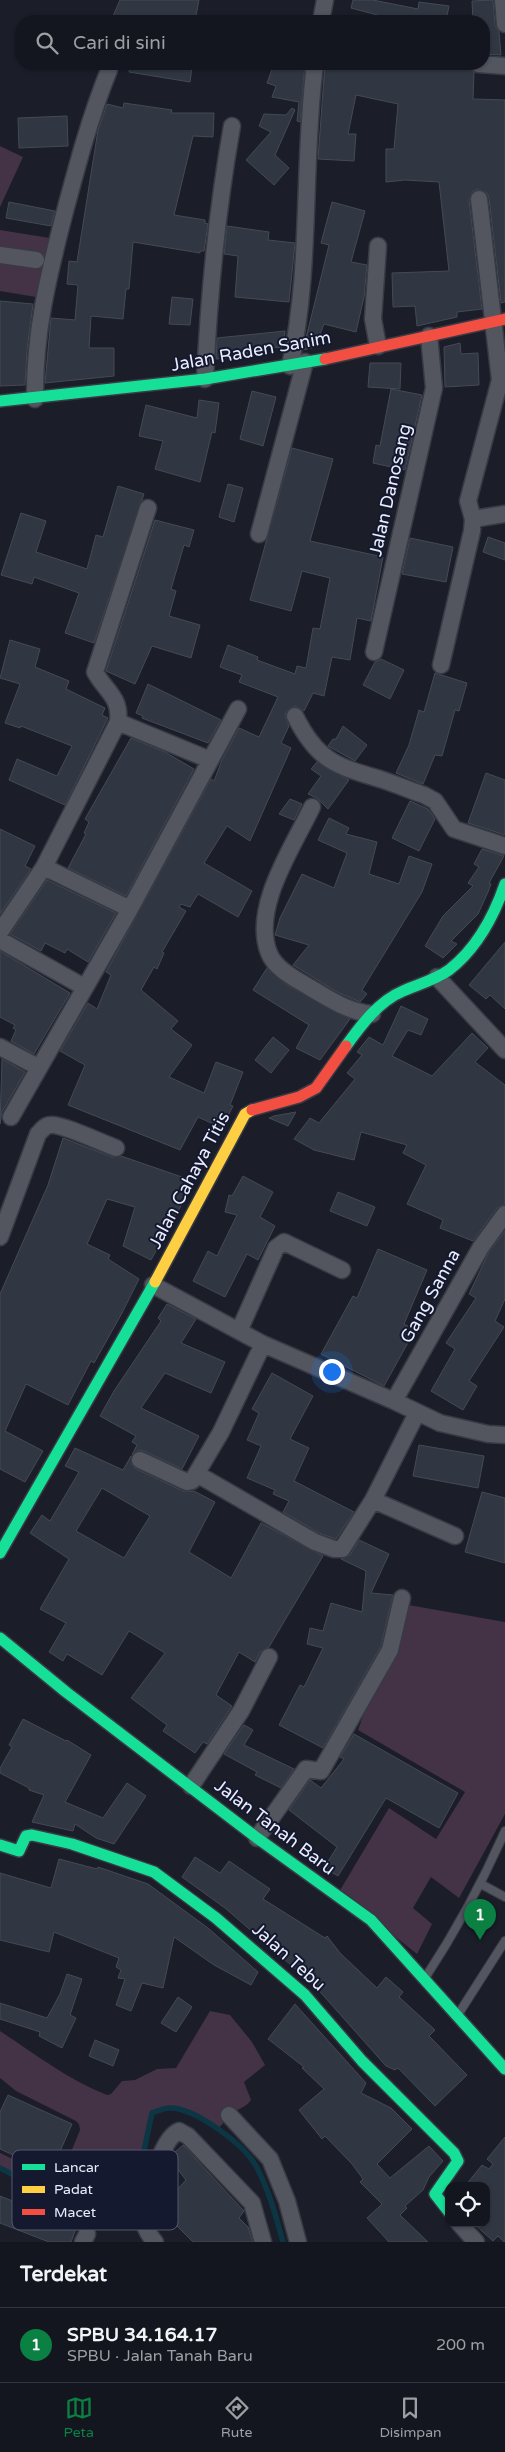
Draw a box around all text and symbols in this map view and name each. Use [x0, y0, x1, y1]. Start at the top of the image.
search box [15, 15, 490, 70]
icon: search [33, 29, 61, 57]
text: Cari di sini [73, 32, 166, 54]
street label: Jalan Raden Sanim [169, 326, 333, 376]
street label: Jalan Danosang [364, 422, 416, 558]
street label: Jalan Cahaya Titis [144, 1108, 234, 1252]
street label: Gang Sanna [395, 1245, 465, 1347]
your location [319, 1359, 345, 1385]
street label: Jalan Tanah Baru [210, 1774, 340, 1880]
pin: 1 [464, 1899, 496, 1940]
street label: Jalan Tebu [248, 1918, 330, 1996]
legend [12, 2150, 178, 2230]
text: Lancar [54, 2159, 100, 2176]
text: Padat [54, 2181, 93, 2198]
map controls [445, 2182, 490, 2227]
button: locate [445, 2182, 490, 2227]
text: Macet [54, 2204, 97, 2221]
text: Terdekat [20, 2262, 107, 2287]
text: SPBU 34.164.17 [67, 2324, 217, 2346]
text: 1 [31, 2335, 41, 2355]
text: 200 m [436, 2335, 485, 2355]
text: SPBU · Jalan Tanah Baru [67, 2346, 253, 2366]
tab: Peta [63, 2394, 94, 2441]
tab: Rute [221, 2394, 252, 2441]
tab: Disimpan [379, 2394, 442, 2441]

